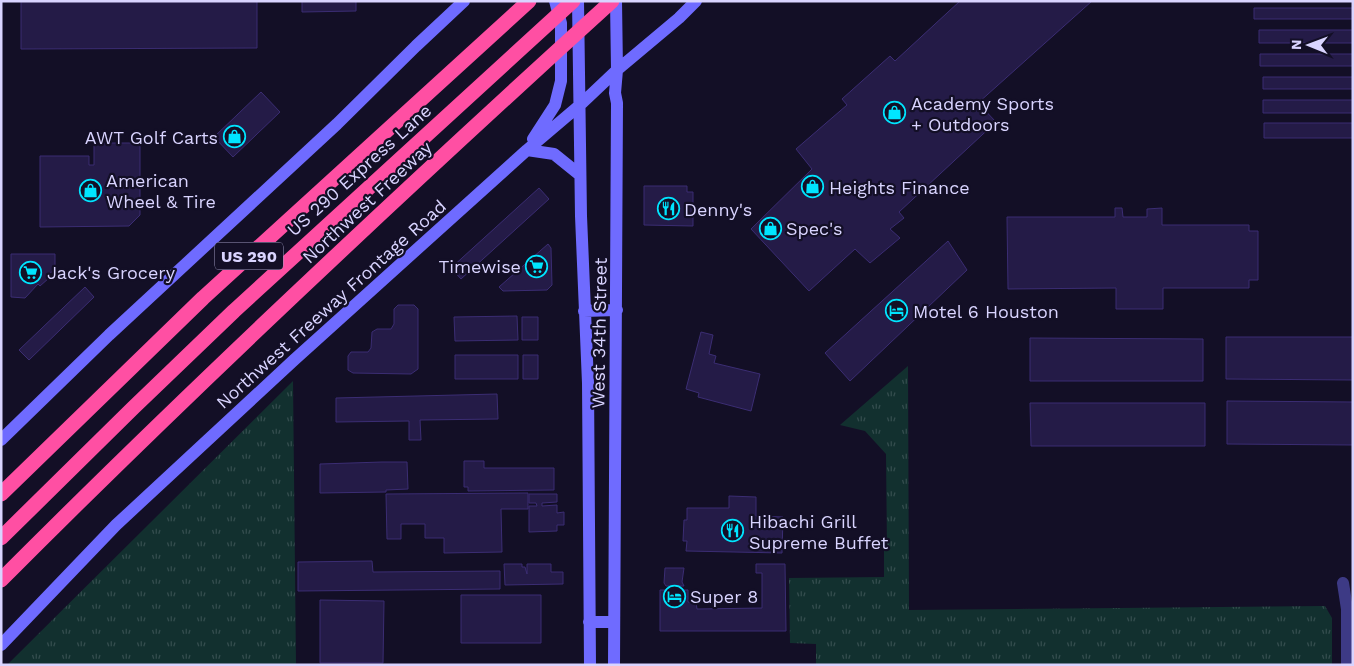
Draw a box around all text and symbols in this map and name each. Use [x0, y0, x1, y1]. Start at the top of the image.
north arrow [1284, 20, 1334, 70]
text: N [1288, 39, 1304, 50]
place label: Academy Sports + Outdoors [911, 93, 1054, 135]
street label: US 290 Express Lane [283, 100, 435, 240]
shop icon: Academy Sports + Outdoors [883, 101, 907, 125]
shop icon: AWT Golf Carts [222, 125, 246, 149]
place label: AWT Golf Carts [85, 127, 218, 148]
street label: Northwest Freeway [298, 136, 437, 267]
place label: American Wheel & Tire [106, 170, 216, 212]
shop icon: Heights Finance [801, 175, 825, 199]
place label: Heights Finance [829, 177, 970, 198]
shop icon: American Wheel & Tire [78, 178, 102, 202]
street label: Northwest Freeway Frontage Road [212, 195, 450, 413]
restaurant icon: Denny's [656, 197, 680, 221]
place label: Denny's [684, 199, 752, 220]
shop icon: Spec's [758, 216, 782, 240]
place label: Spec's [786, 218, 842, 239]
road number: US 290 [215, 242, 283, 270]
supermarket icon: Timewise [525, 254, 549, 278]
place label: Timewise [439, 256, 521, 277]
street label: West 34th Street [587, 257, 611, 409]
supermarket icon: Jack's Grocery [19, 260, 43, 284]
place label: Jack's Grocery [47, 262, 176, 283]
hotel icon: Motel 6 Houston [885, 299, 909, 323]
place label: Motel 6 Houston [913, 301, 1059, 322]
place label: Hibachi Grill Supreme Buffet [749, 511, 889, 553]
restaurant icon: Hibachi Grill Supreme Buffet [721, 519, 745, 543]
hotel icon: Super 8 [662, 584, 686, 608]
place label: Super 8 [690, 586, 758, 607]

